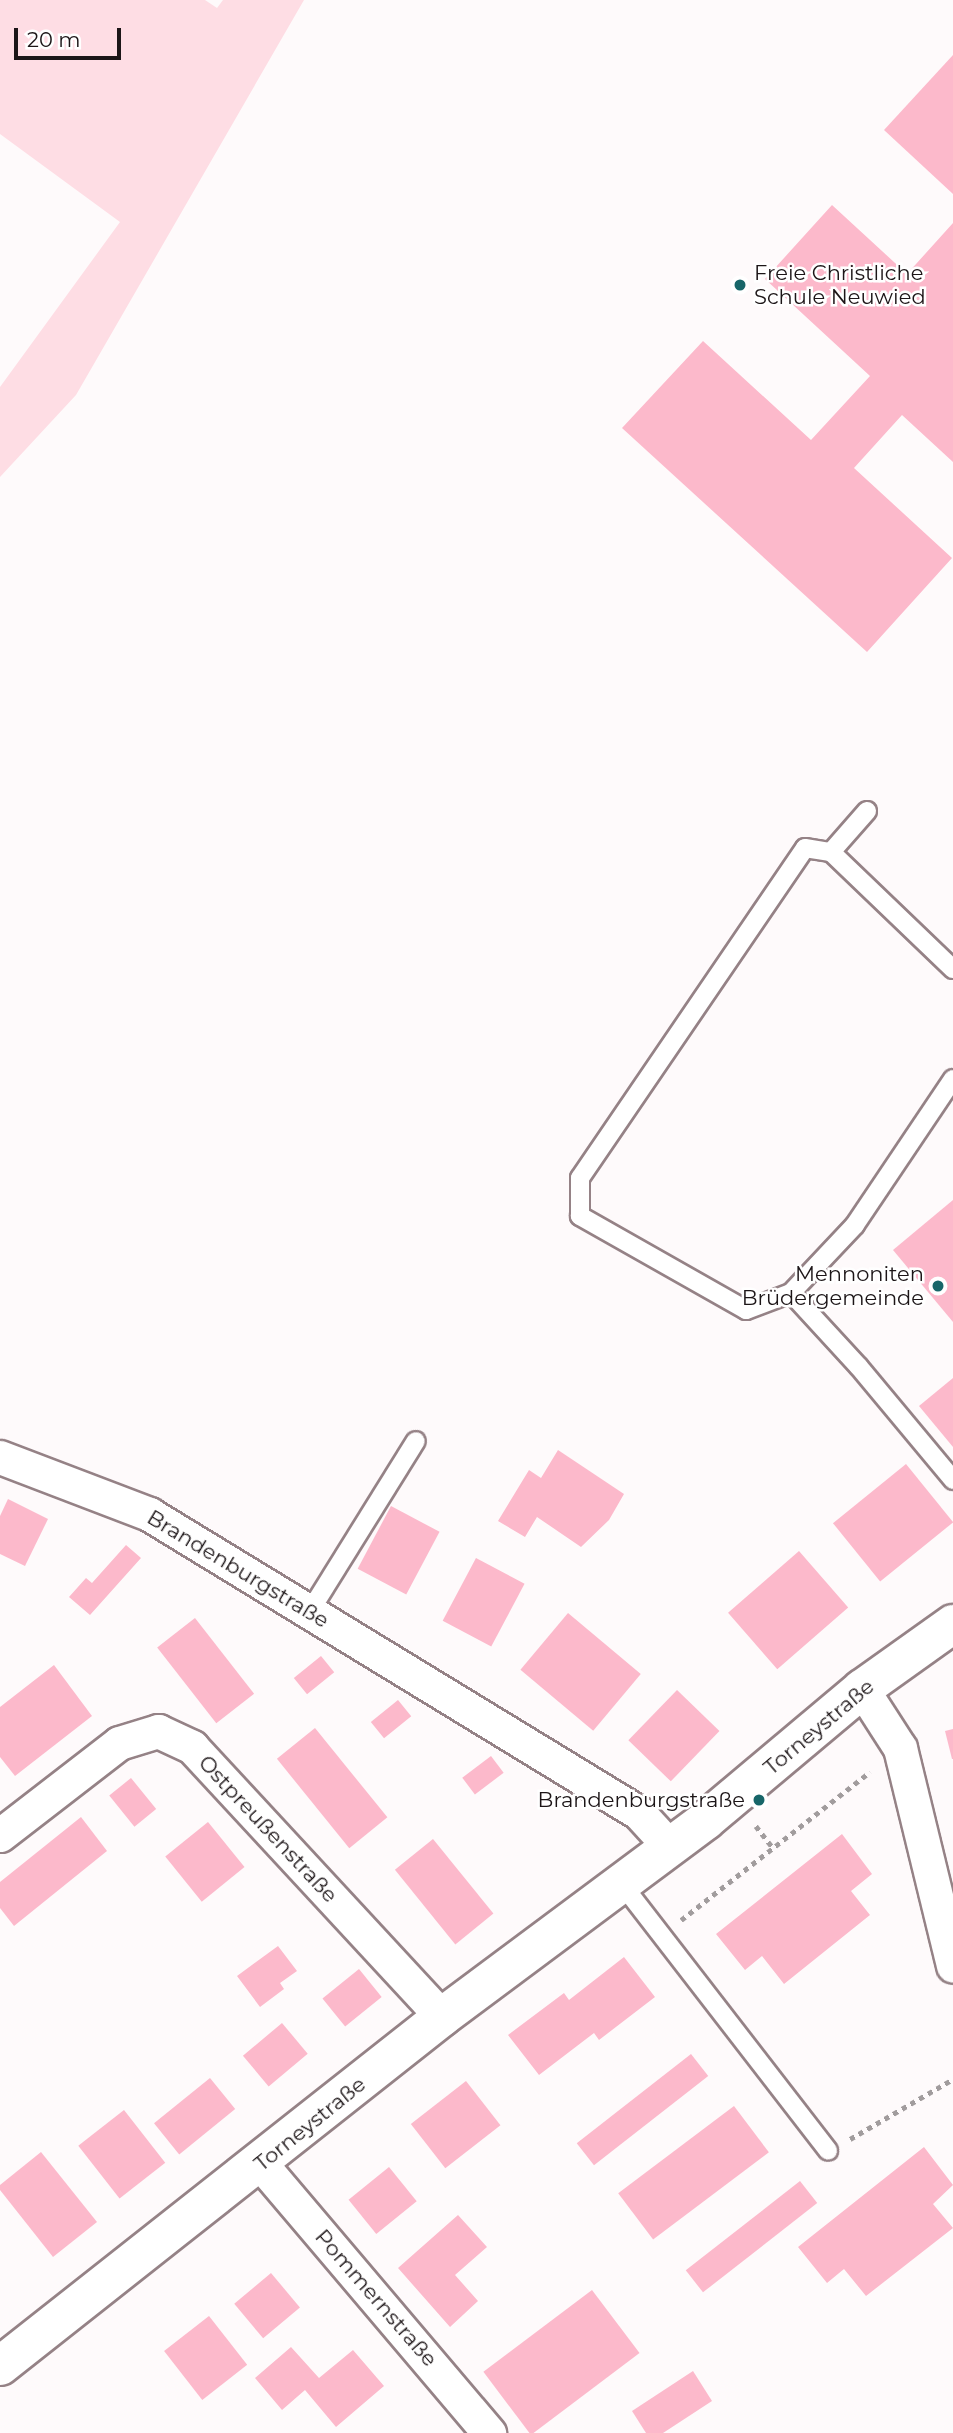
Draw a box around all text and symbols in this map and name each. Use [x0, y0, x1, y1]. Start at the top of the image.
scale bar [18, 14, 124, 58]
text: 20 m [27, 27, 81, 52]
place label: Freie Christliche Schule Neuwied [754, 260, 926, 310]
marker: Freie Christliche Schule Neuwied [732, 277, 748, 293]
place label: Mennoniten Brüdergemeinde [742, 1261, 924, 1311]
marker: Mennoniten Brüdergemeinde [930, 1278, 946, 1294]
street label: Brandenburgstraße [143, 1505, 333, 1633]
street label: Torneystraße [759, 1674, 879, 1780]
street label: Ostpreußenstraße [193, 1750, 343, 1908]
place label: Brandenburgstraße [538, 1787, 745, 1813]
marker: Brandenburgstraße [751, 1792, 767, 1808]
street label: Torneystraße [249, 2071, 371, 2177]
street label: Pommernstraße [310, 2224, 442, 2372]

